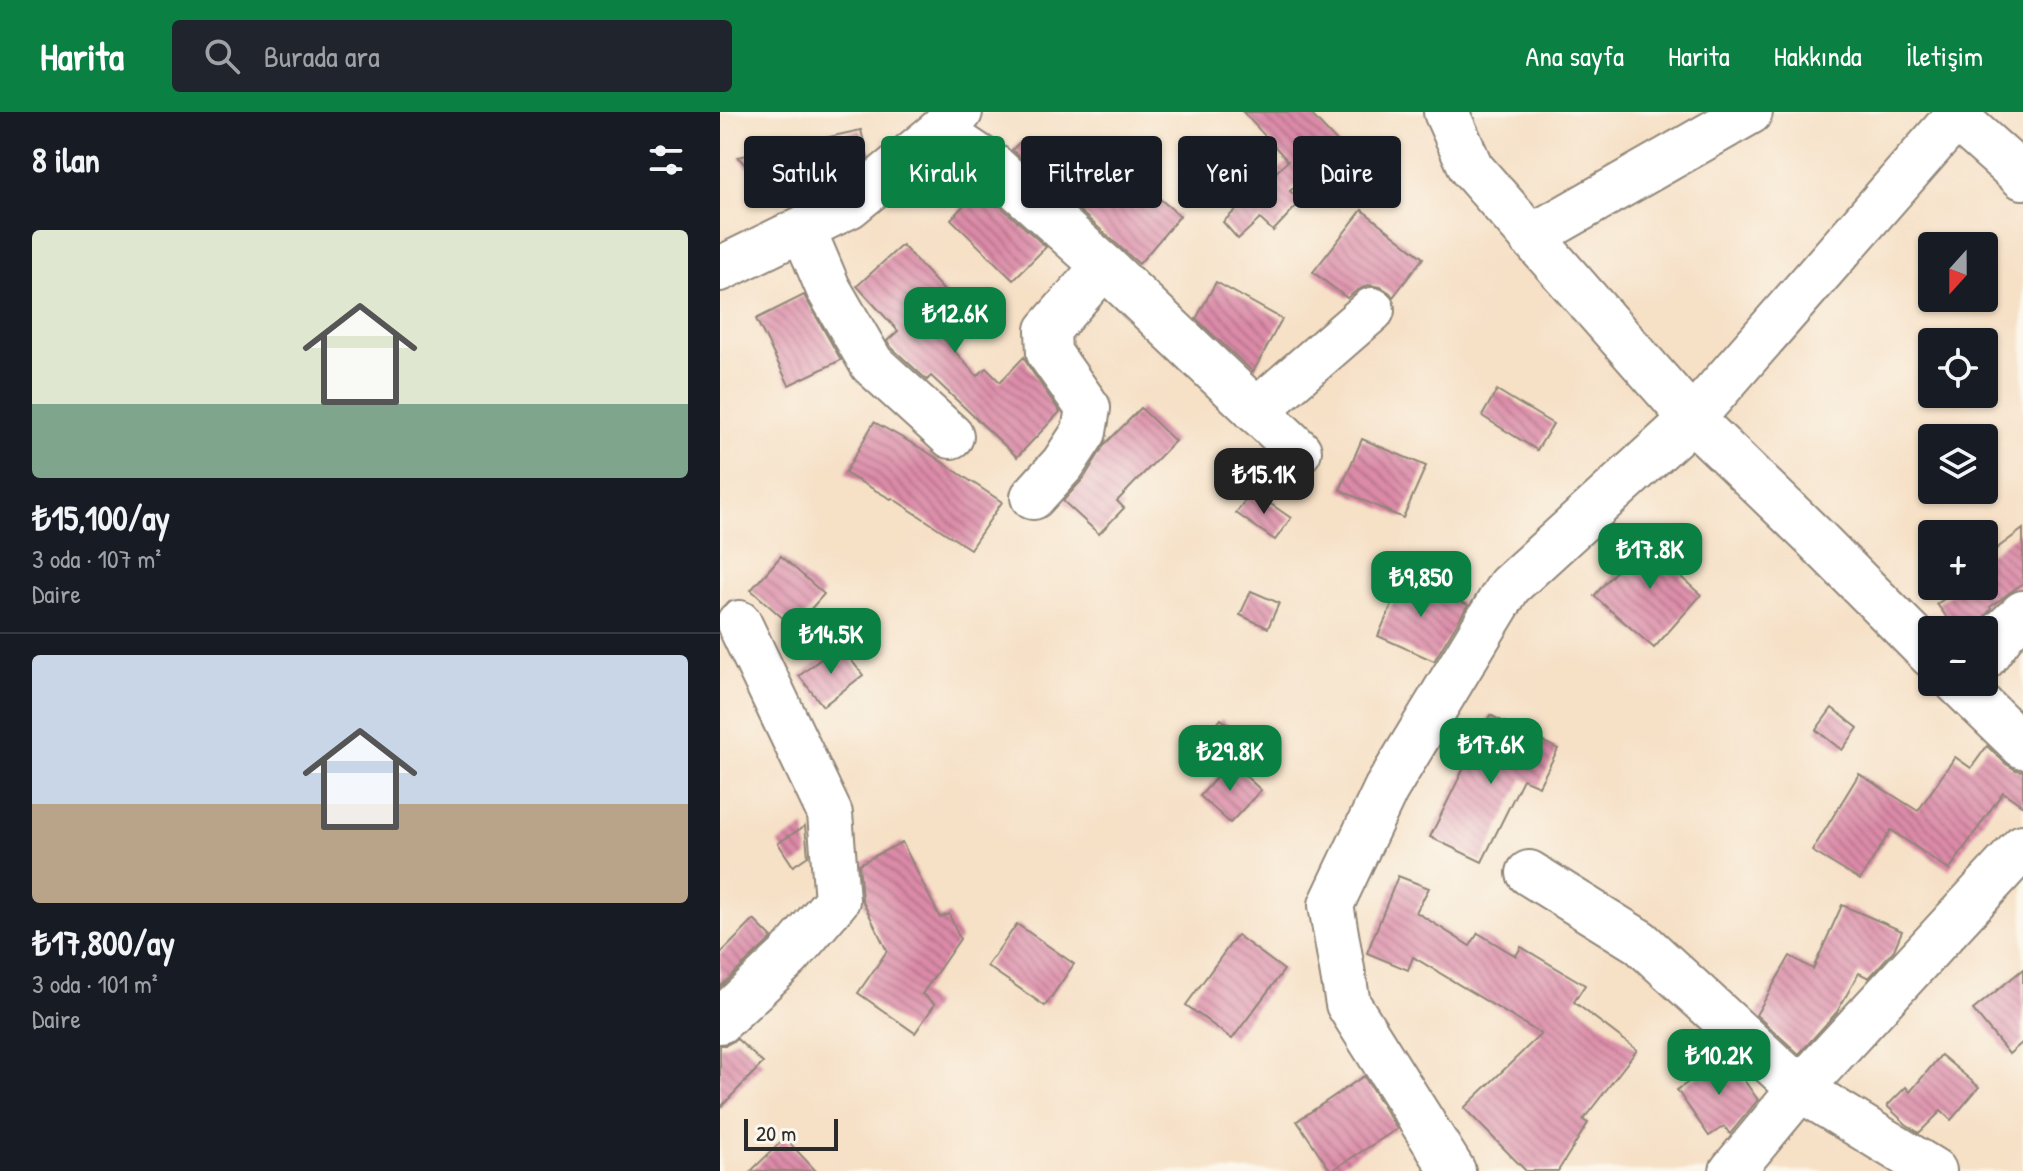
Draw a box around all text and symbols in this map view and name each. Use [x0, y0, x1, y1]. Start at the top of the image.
search box [172, 20, 732, 92]
text: Harita [40, 30, 124, 82]
icon: search [200, 34, 244, 78]
text: Burada ara [264, 36, 380, 76]
text: Ana sayfa [1526, 37, 1624, 75]
text: Harita [1668, 37, 1730, 75]
text: Hakkında [1774, 37, 1862, 75]
text: İletişim [1906, 37, 1983, 75]
chip: Satılık [744, 136, 865, 208]
chip: Kiralık [881, 136, 1005, 208]
chip: Filtreler [1021, 136, 1162, 208]
chip: Yeni [1178, 136, 1277, 208]
chip: Daire [1293, 136, 1401, 208]
text: 8 ilan [32, 137, 100, 183]
icon: filters [644, 138, 688, 182]
north arrow [1918, 232, 1998, 312]
map controls [1918, 232, 1998, 696]
icon: home [288, 282, 432, 426]
pin: ₺12.6K [890, 287, 1020, 355]
text: ₺12.6K [922, 295, 988, 330]
button: locate [1918, 328, 1998, 408]
button: layers [1918, 424, 1998, 504]
pin: ₺15.1K [1199, 448, 1329, 516]
text: ₺15.1K [1232, 456, 1296, 491]
text: ₺15,100/ay [32, 495, 170, 541]
button: + [1918, 520, 1998, 600]
pin: ₺17.8K [1585, 523, 1715, 591]
text: ₺17.8K [1616, 531, 1684, 566]
text: 3 oda · 107 m² [32, 541, 161, 576]
pin: ₺9,850 [1356, 551, 1486, 619]
text: ₺9,850 [1389, 559, 1453, 594]
text: Daire [32, 576, 81, 611]
pin: ₺14.5K [766, 608, 896, 676]
text: ₺14.5K [799, 616, 863, 651]
button: − [1918, 616, 1998, 696]
icon: home [288, 707, 432, 851]
pin: ₺17.6K [1426, 718, 1556, 786]
pin: ₺29.8K [1165, 725, 1295, 793]
text: ₺17.6K [1458, 726, 1524, 761]
text: ₺29.8K [1196, 733, 1264, 768]
text: ₺17,800/ay [32, 920, 175, 966]
text: 3 oda · 101 m² [32, 966, 158, 1001]
text: Daire [32, 1001, 81, 1036]
pin: ₺10.2K [1654, 1029, 1784, 1097]
text: ₺10.2K [1685, 1037, 1753, 1072]
scale bar [744, 1115, 838, 1151]
text: 20 m [756, 1118, 796, 1148]

